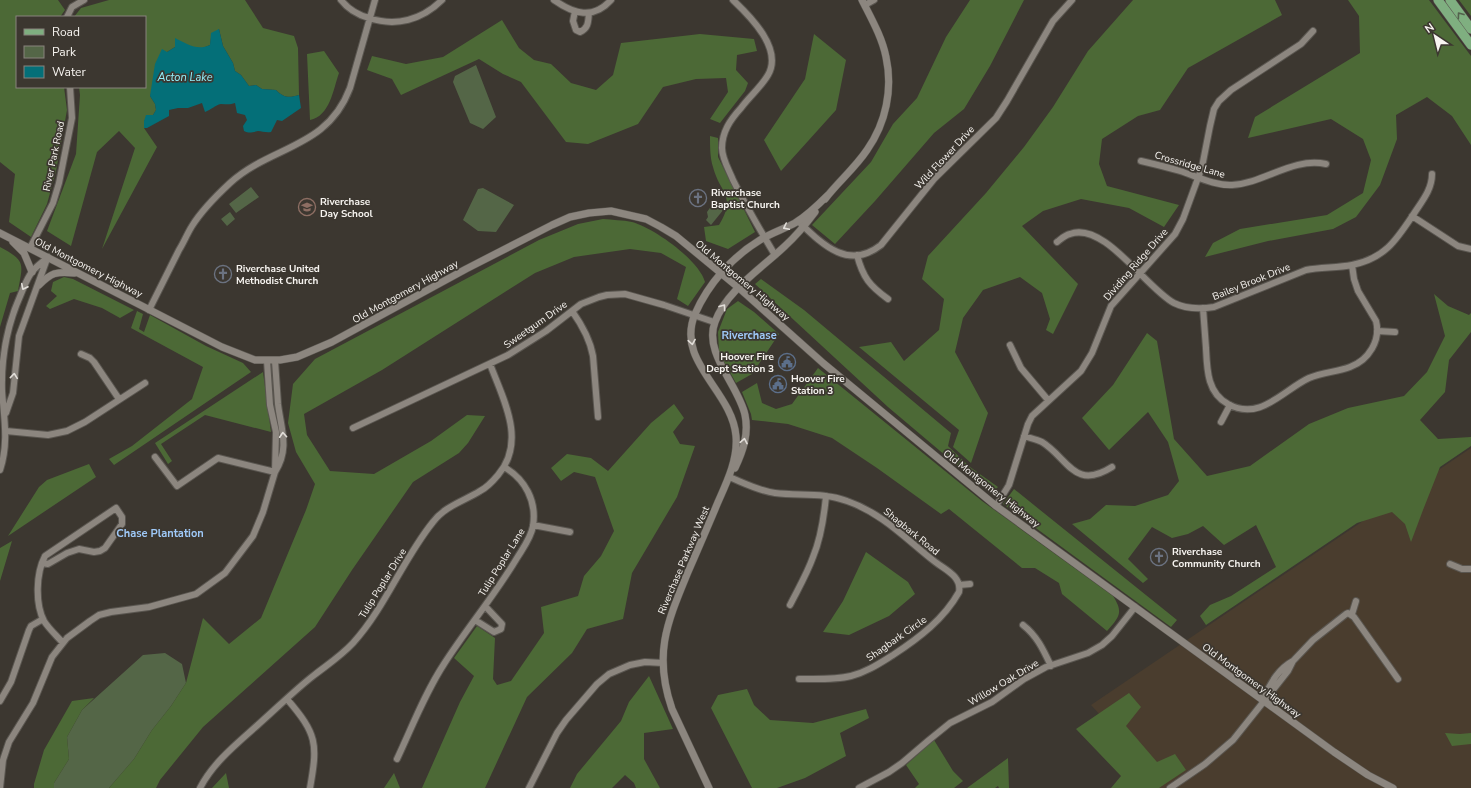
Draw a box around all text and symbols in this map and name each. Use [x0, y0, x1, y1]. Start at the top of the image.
one-way arrow [1458, 12, 1465, 19]
legend [16, 16, 146, 88]
north arrow [1415, 16, 1455, 56]
text: N [1422, 20, 1437, 37]
text: Road [52, 24, 80, 40]
text: Park [52, 44, 77, 60]
text: Water [52, 64, 86, 80]
water label: Acton Lake [156, 70, 213, 85]
street label: River Park Road [40, 120, 68, 193]
street label: Wild Flower Drive [912, 123, 978, 192]
street label: Crossridge Lane [1153, 148, 1227, 182]
place label: Riverchase Baptist Church [711, 186, 780, 212]
church icon: Riverchase Baptist Church [688, 188, 708, 208]
place label: Riverchase Day School [320, 195, 373, 221]
school or university icon: Riverchase Day School [297, 197, 317, 217]
one-way arrow [783, 222, 790, 230]
street label: Dividing Ridge Drive [1100, 225, 1171, 304]
street label: Old Montgomery Highway [32, 235, 146, 302]
street label: Old Montgomery Highway [692, 237, 793, 325]
street label: Old Montgomery Highway [350, 256, 462, 327]
street label: Bailey Brook Drive [1210, 260, 1292, 304]
place label: Riverchase United Methodist Church [236, 262, 320, 288]
church icon: Riverchase United Methodist Church [213, 264, 233, 284]
one-way arrow [21, 283, 29, 291]
street label: Sweetgum Drive [501, 298, 570, 352]
one-way arrow [718, 304, 726, 311]
district label: Riverchase [721, 328, 777, 343]
one-way arrow [687, 339, 696, 346]
place label: Hoover Fire Dept Station 3 [706, 350, 775, 376]
public building icon: Hoover Fire Dept Station 3 [777, 352, 797, 372]
place label: Hoover Fire Station 3 [791, 372, 845, 398]
one-way arrow [9, 373, 18, 379]
public building icon: Hoover Fire Station 3 [768, 374, 788, 394]
one-way arrow [279, 432, 288, 438]
one-way arrow [740, 438, 748, 444]
street label: Old Montgomery Highway [940, 447, 1043, 532]
street label: Riverchase Parkway West [655, 504, 713, 617]
street label: Shagbark Road [880, 505, 943, 559]
district label: Chase Plantation [116, 526, 204, 541]
street label: Tulip Poplar Lane [475, 526, 529, 599]
place label: Riverchase Community Church [1172, 545, 1261, 571]
street label: Tulip Poplar Drive [356, 546, 410, 621]
church icon: Riverchase Community Church [1149, 547, 1169, 567]
street label: Shagbark Circle [864, 613, 930, 665]
street label: Old Montgomery Highway [1199, 640, 1304, 722]
street label: Willow Oak Drive [966, 656, 1041, 709]

